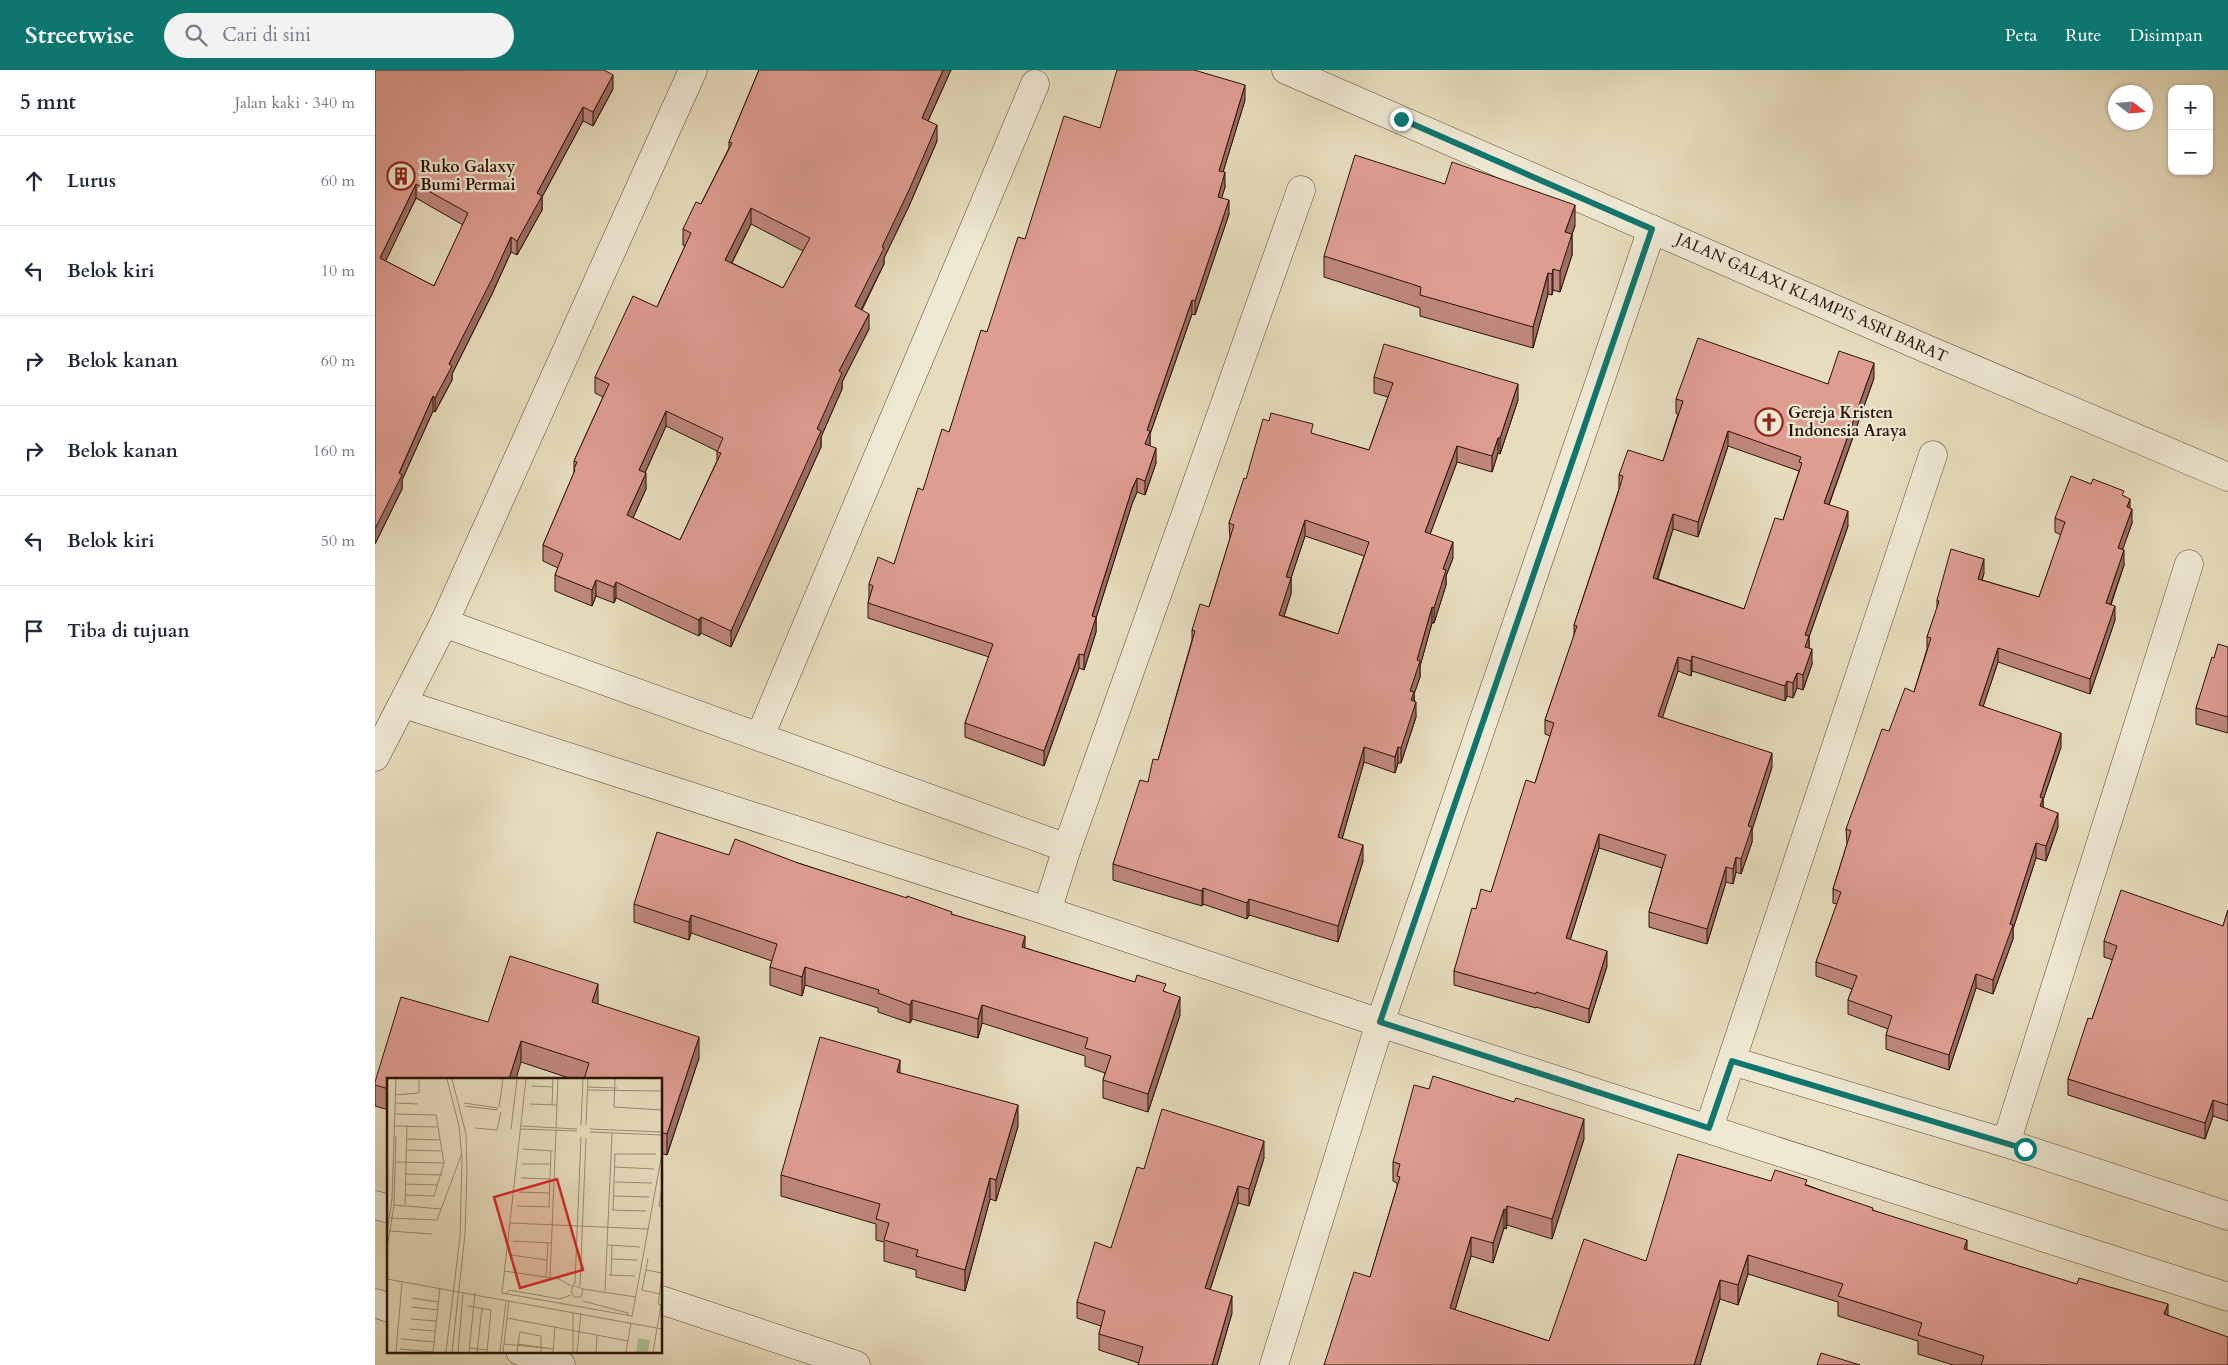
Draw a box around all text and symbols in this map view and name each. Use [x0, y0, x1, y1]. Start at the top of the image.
search box [164, 13, 514, 58]
text: Streetwise [25, 19, 134, 52]
icon: search [182, 21, 210, 49]
text: Cari di sini [222, 22, 311, 48]
text: Peta [2005, 23, 2037, 48]
text: Rute [2065, 23, 2101, 48]
text: Disimpan [2129, 23, 2203, 48]
north arrow [2108, 85, 2153, 130]
map controls [2168, 85, 2213, 175]
button: + [2168, 85, 2213, 130]
text: 5 mnt [20, 88, 76, 117]
text: Jalan kaki · 340 m [235, 92, 355, 114]
route end [1390, 108, 1413, 131]
button: − [2168, 130, 2213, 175]
place label: Ruko Galaxy Bumi Permai [420, 156, 516, 196]
building icon: Ruko Galaxy Bumi Permai [386, 161, 416, 191]
icon: ahead [20, 167, 48, 195]
text: Lurus [67, 168, 116, 194]
text: 60 m [321, 170, 355, 192]
street label: JALAN GALAXI KLAMPIS ASRI BARAT [1671, 227, 1952, 368]
icon: left [20, 257, 48, 285]
text: Belok kiri [67, 258, 154, 284]
text: 10 m [321, 260, 355, 282]
icon: right [20, 347, 48, 375]
text: Belok kanan [67, 348, 178, 374]
text: 60 m [321, 350, 355, 372]
place label: Gereja Kristen Indonesia Araya [1788, 402, 1907, 442]
church icon: Gereja Kristen Indonesia Araya [1754, 407, 1784, 437]
icon: right [20, 437, 48, 465]
text: Belok kanan [67, 438, 178, 464]
text: 160 m [313, 440, 355, 462]
icon: left [20, 527, 48, 555]
text: Belok kiri [67, 528, 154, 554]
text: 50 m [321, 530, 355, 552]
icon: arrive [20, 617, 48, 645]
text: Tiba di tujuan [67, 618, 190, 644]
inset map [387, 1078, 663, 1352]
route start [2014, 1138, 2037, 1161]

